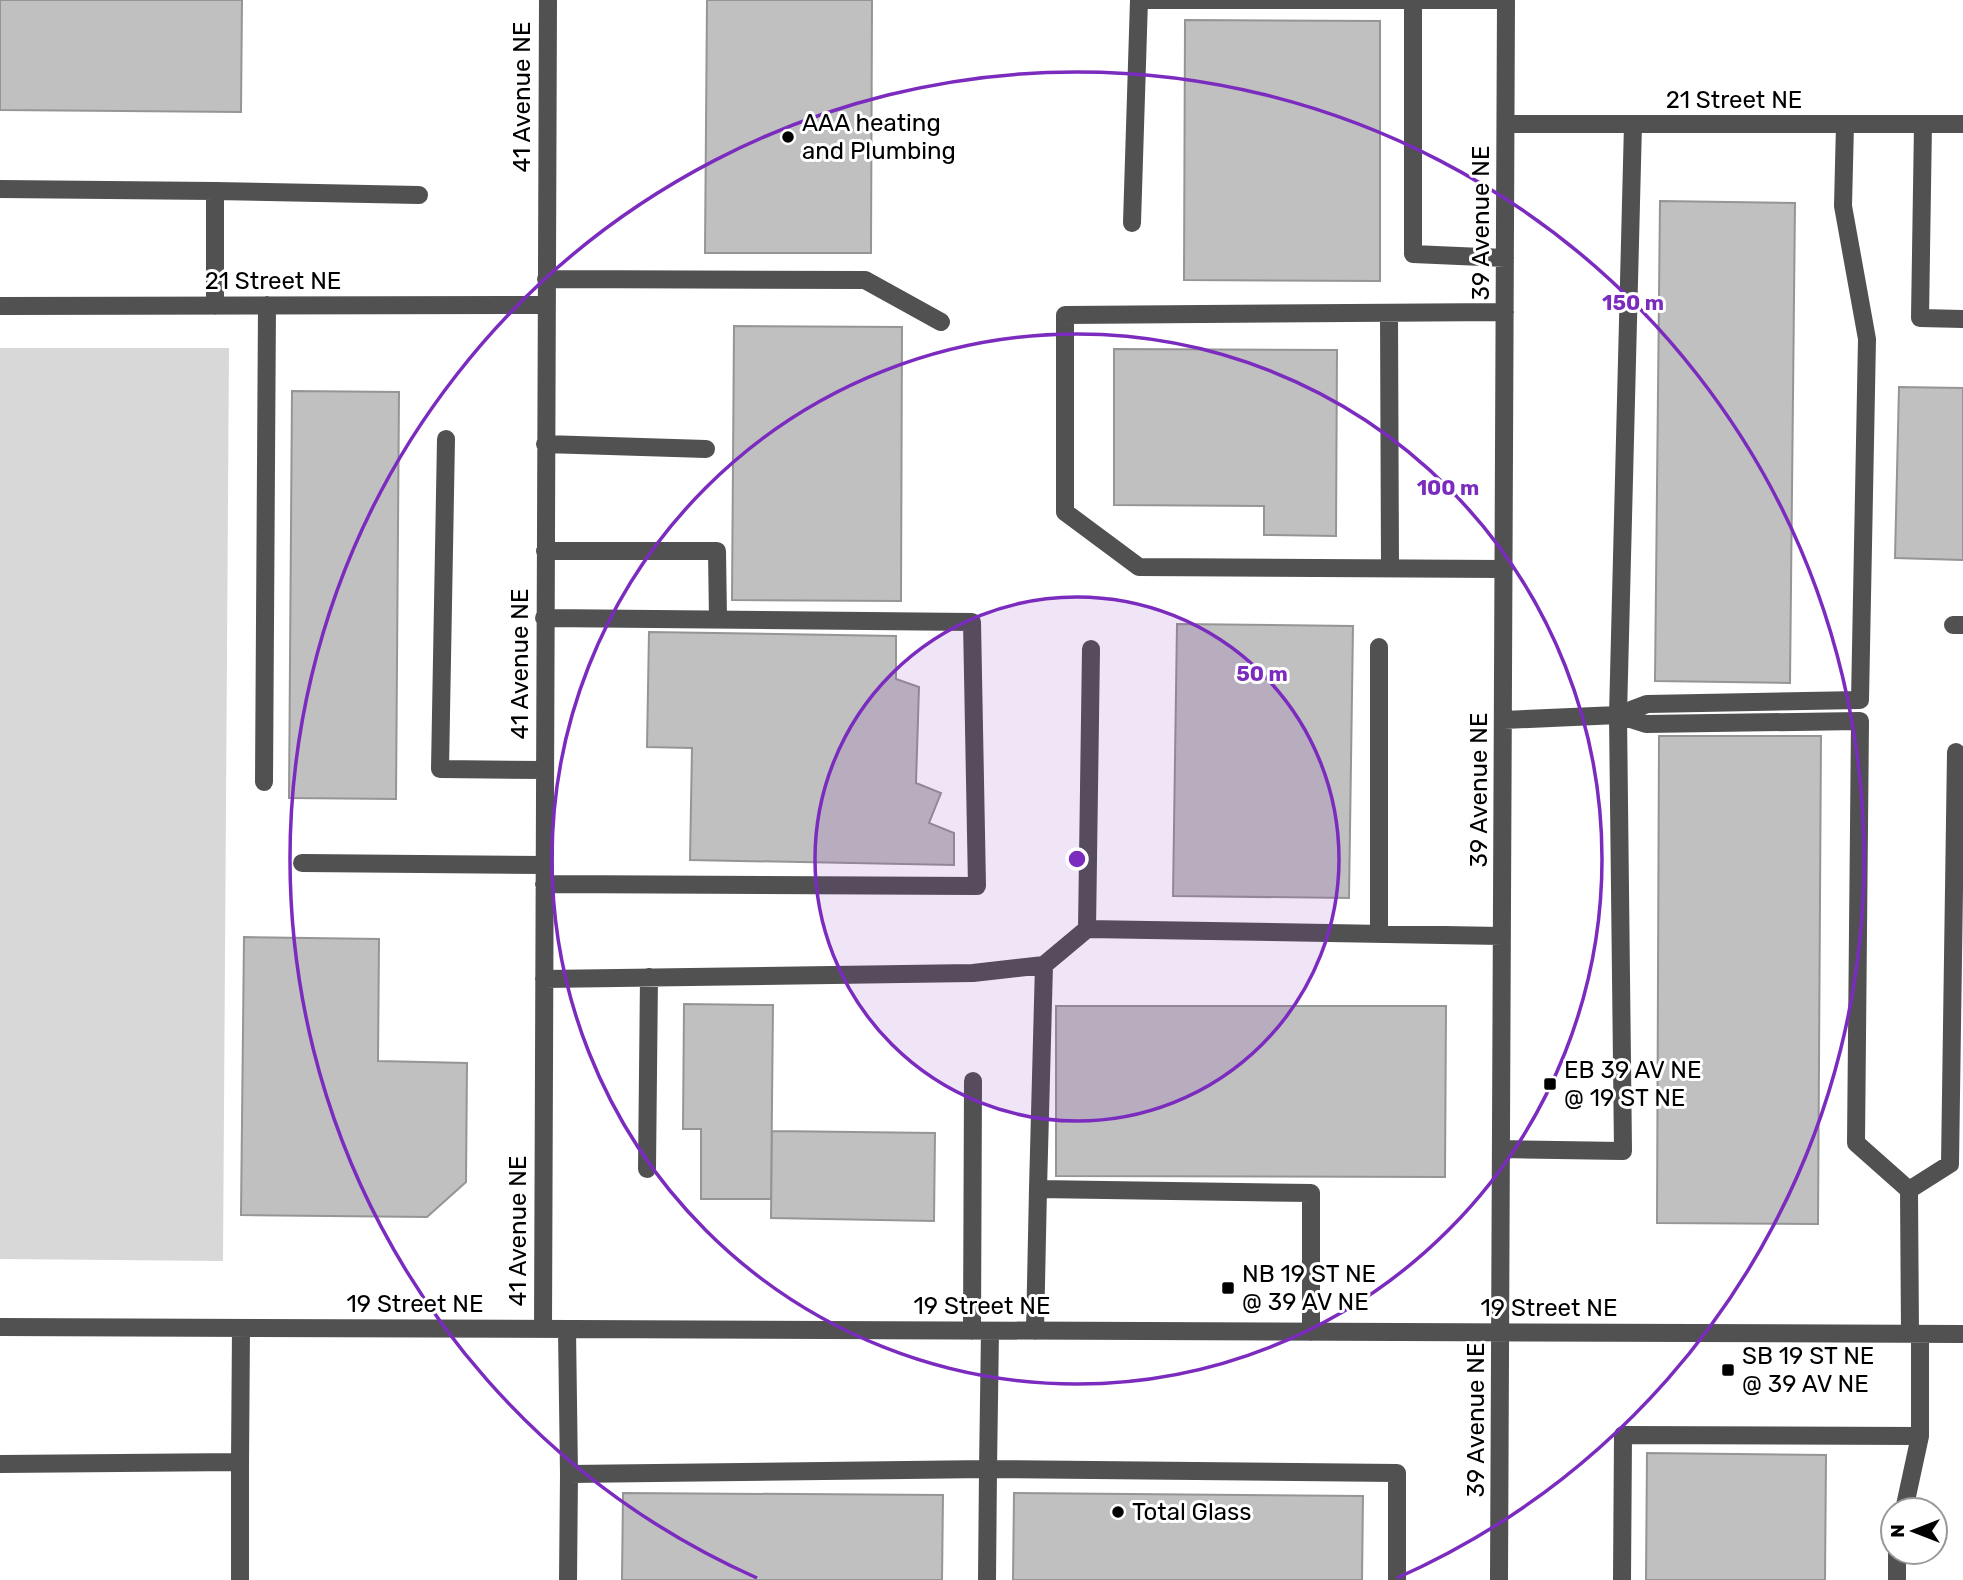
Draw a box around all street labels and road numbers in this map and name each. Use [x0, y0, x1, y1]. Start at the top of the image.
street label: 41 Avenue NE [508, 21, 536, 173]
street label: 21 Street NE [1666, 86, 1802, 114]
street label: 39 Avenue NE [1467, 145, 1495, 301]
street label: 21 Street NE [205, 267, 341, 295]
street label: 41 Avenue NE [506, 588, 534, 740]
street label: 39 Avenue NE [1465, 712, 1493, 868]
street label: 41 Avenue NE [504, 1155, 532, 1307]
street label: 19 Street NE [347, 1290, 483, 1318]
street label: 19 Street NE [914, 1292, 1050, 1320]
street label: 19 Street NE [1481, 1294, 1617, 1322]
street label: 39 Avenue NE [1462, 1342, 1490, 1498]

